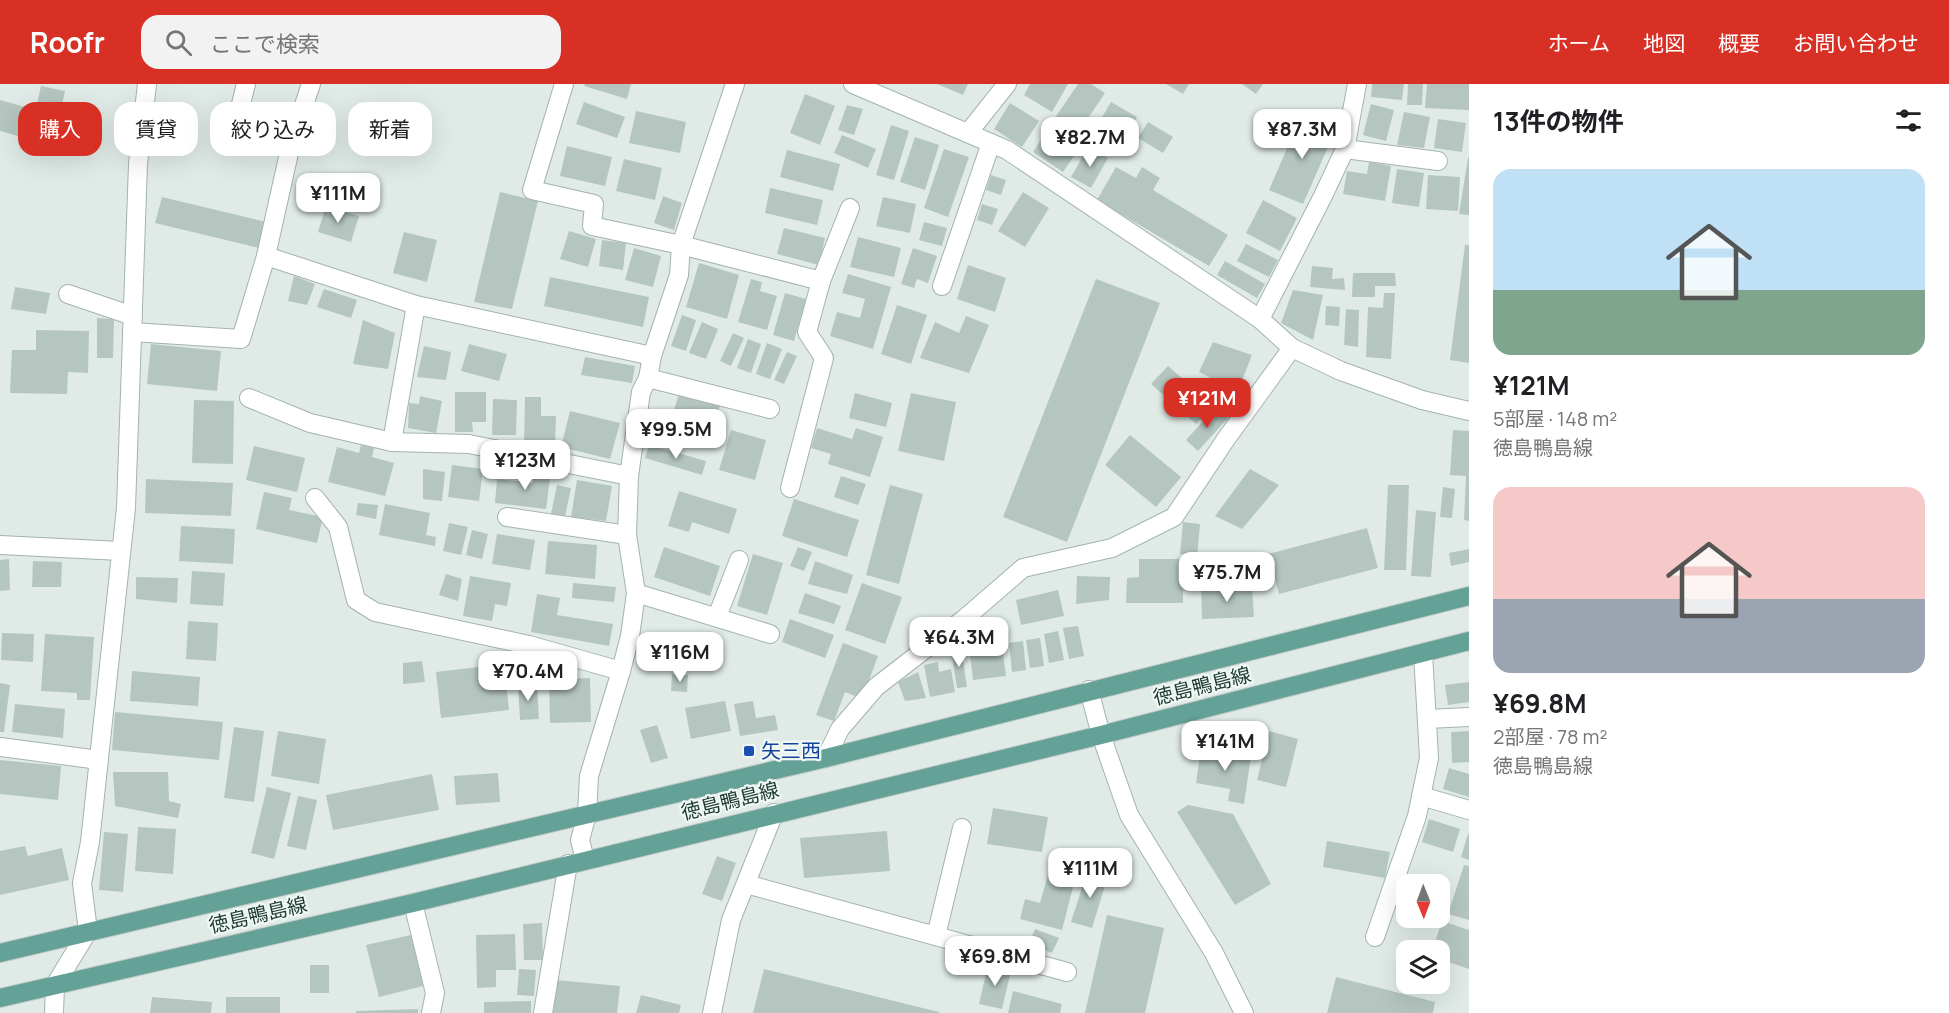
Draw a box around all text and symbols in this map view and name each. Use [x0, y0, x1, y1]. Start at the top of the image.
search box [141, 15, 561, 69]
text: Roofr [30, 23, 105, 61]
icon: search [162, 26, 195, 59]
text: ここで検索 [210, 29, 320, 59]
text: ホーム [1548, 29, 1610, 57]
text: 地図 [1643, 29, 1685, 57]
text: 概要 [1718, 29, 1760, 57]
text: お問い合わせ [1793, 29, 1919, 57]
chip: 購入 [18, 102, 102, 156]
chip: 賃貸 [114, 102, 198, 156]
chip: 絞り込み [210, 102, 336, 156]
chip: 新着 [348, 102, 432, 156]
text: 13件の物件 [1493, 103, 1624, 139]
icon: filters [1892, 104, 1925, 137]
pin: ¥87.3M [1253, 109, 1351, 160]
text: ¥87.3M [1267, 115, 1337, 142]
pin: ¥82.7M [1041, 117, 1139, 168]
text: ¥82.7M [1055, 123, 1125, 150]
pin: ¥111M [296, 173, 380, 224]
text: ¥111M [310, 179, 366, 206]
icon: home [1655, 208, 1763, 316]
text: ¥121M [1493, 367, 1569, 403]
pin: ¥121M [1165, 378, 1249, 429]
text: ¥121M [1178, 384, 1236, 411]
text: 5部屋 · 148 m² [1493, 405, 1617, 432]
pin: ¥99.5M [627, 409, 725, 460]
text: ¥99.5M [640, 415, 712, 442]
text: 徳島鴨島線 [1493, 434, 1593, 461]
pin: ¥123M [483, 440, 567, 491]
text: ¥123M [494, 446, 556, 473]
icon: home [1655, 526, 1763, 634]
pin: ¥75.7M [1178, 552, 1276, 603]
text: ¥75.7M [1193, 558, 1261, 585]
pin: ¥64.3M [910, 617, 1008, 668]
text: ¥64.3M [923, 623, 995, 650]
pin: ¥116M [638, 632, 722, 683]
text: ¥116M [650, 638, 710, 665]
pin: ¥70.4M [479, 651, 577, 702]
text: ¥70.4M [492, 657, 564, 684]
street label: 徳島鴨島線 [1150, 660, 1254, 711]
text: ¥69.8M [1493, 685, 1586, 721]
pin: ¥141M [1183, 721, 1267, 772]
text: 2部屋 · 78 m² [1493, 723, 1608, 750]
text: ¥141M [1195, 727, 1255, 754]
place label: 矢三西 [761, 737, 821, 764]
marker: 矢三西 [742, 744, 756, 758]
text: 徳島鴨島線 [1493, 752, 1593, 779]
street label: 徳島鴨島線 [678, 775, 782, 826]
pin: ¥111M [1048, 848, 1132, 899]
text: ¥111M [1062, 854, 1118, 881]
north arrow [1396, 874, 1450, 928]
map controls [1396, 874, 1450, 994]
street label: 徳島鴨島線 [206, 890, 310, 939]
pin: ¥69.8M [946, 936, 1044, 987]
button: layers [1396, 940, 1450, 994]
text: ¥69.8M [959, 942, 1031, 969]

